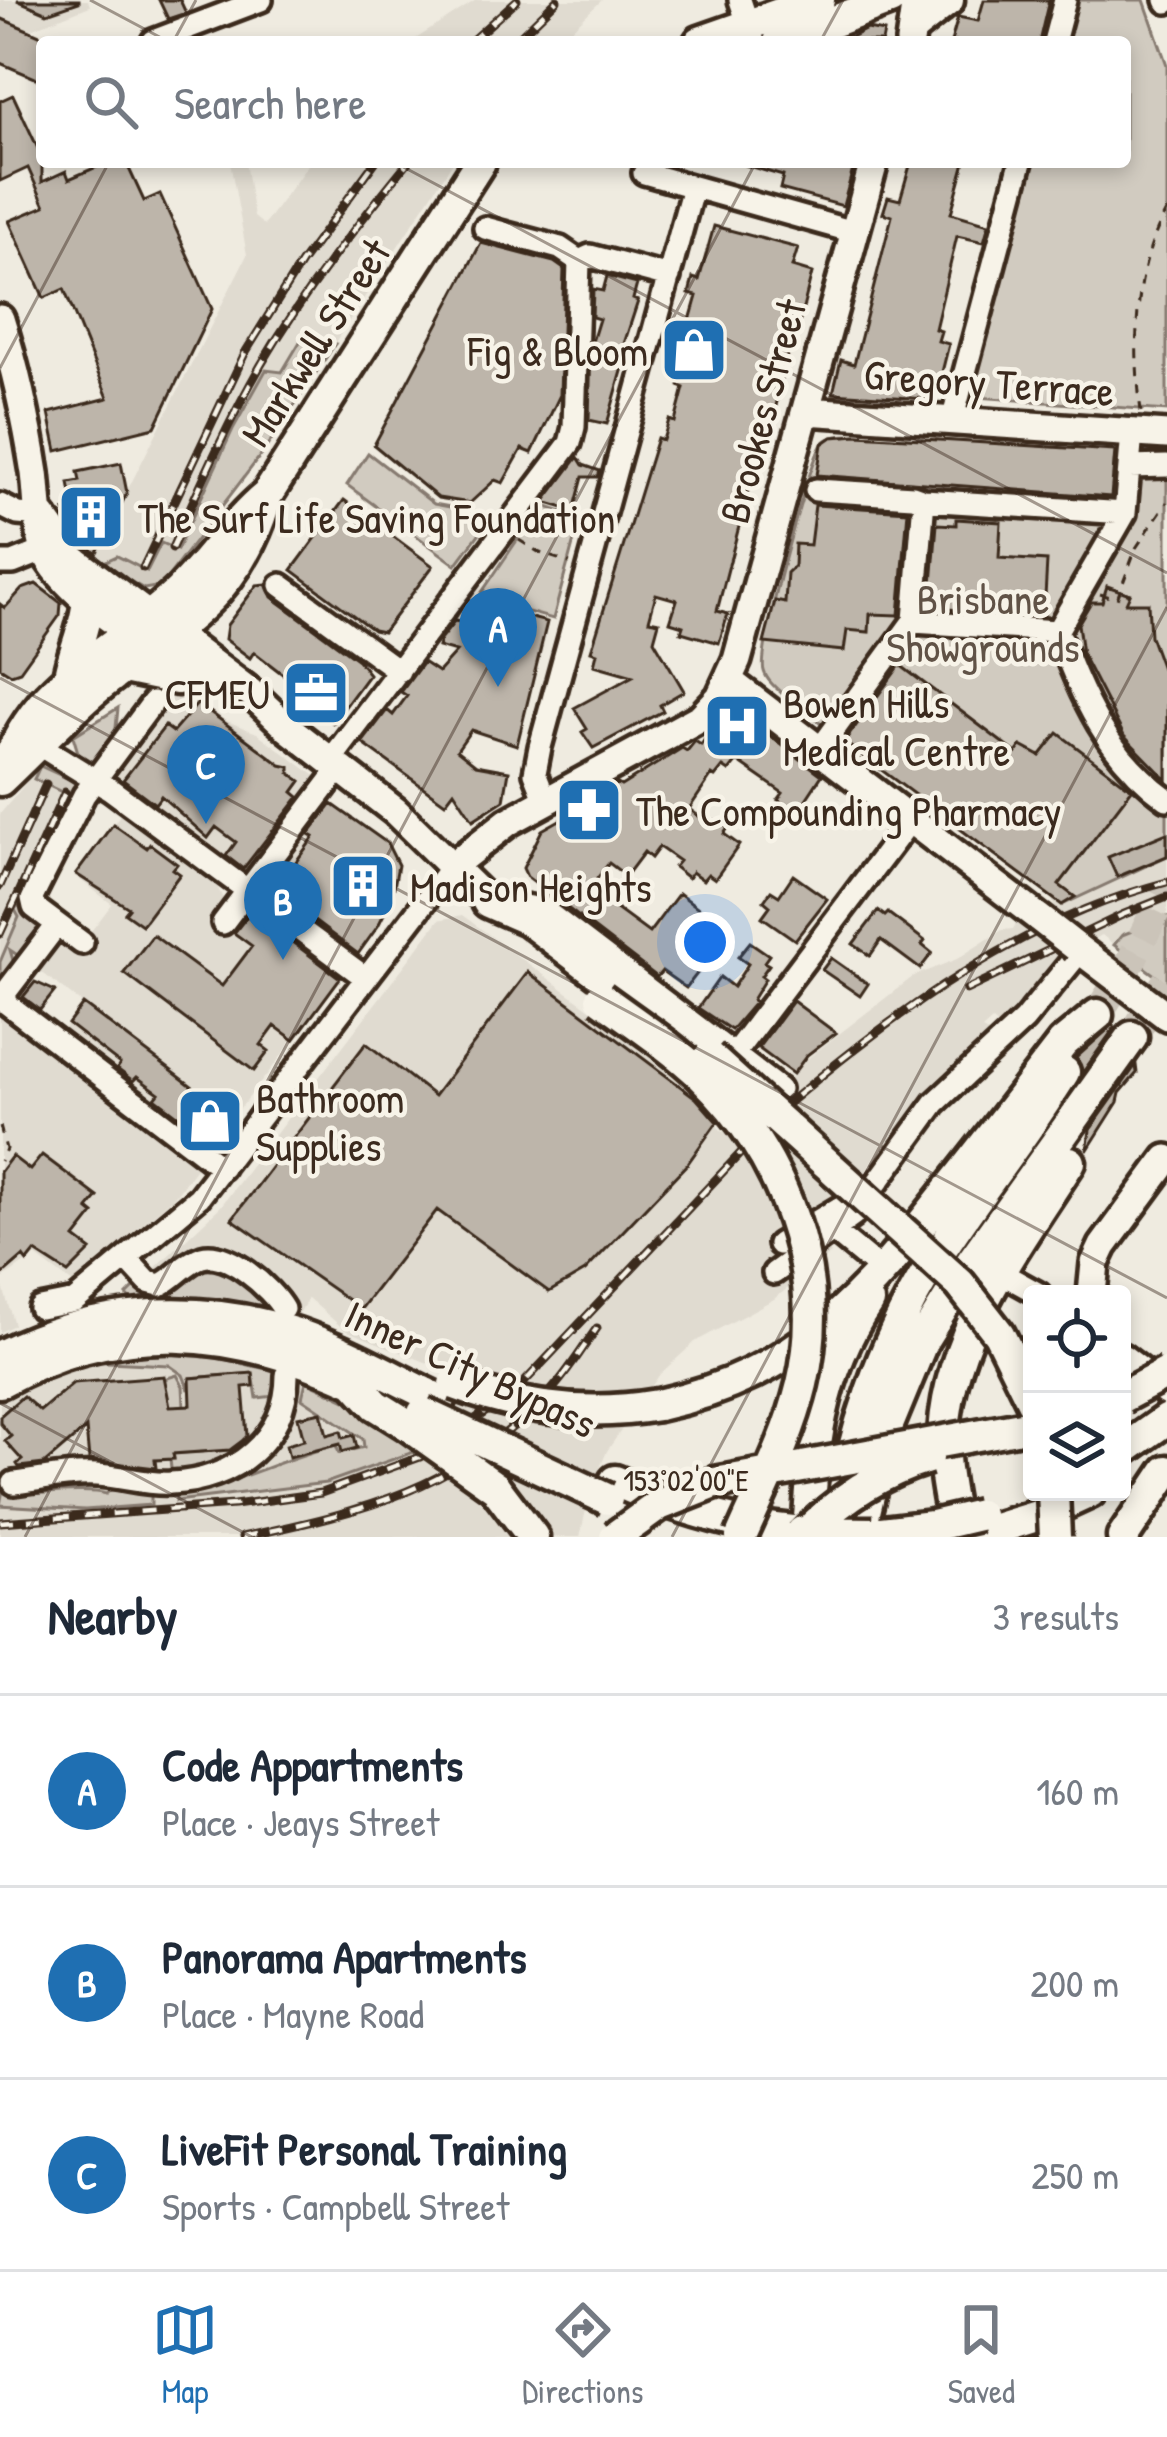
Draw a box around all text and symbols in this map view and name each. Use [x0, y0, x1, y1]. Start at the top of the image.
search box [36, 36, 1131, 168]
icon: search [78, 69, 144, 135]
text: Search here [174, 72, 366, 133]
street label: Markwell Street [227, 227, 404, 457]
street label: Brookes Street [705, 292, 819, 529]
shop icon: Fig & Bloom [659, 315, 729, 385]
place label: Fig & Bloom [467, 322, 648, 379]
street label: Gregory Terrace [862, 345, 1116, 419]
building icon: The Surf Life Saving Foundation [56, 482, 126, 552]
place label: The Surf Life Saving Foundation [138, 489, 616, 546]
park label: Brisbane Showgrounds [886, 570, 1080, 675]
pin: A [459, 588, 537, 687]
office icon: CFMEU [281, 658, 351, 728]
place label: CFMEU [165, 665, 270, 722]
place label: Bowen Hills Medical Centre [783, 674, 1010, 779]
hospital icon: Bowen Hills Medical Centre [702, 691, 772, 761]
pin: C [167, 725, 245, 824]
pharmacy icon: The Compounding Pharmacy [554, 775, 624, 845]
place label: The Compounding Pharmacy [636, 782, 1062, 839]
building icon: Madison Heights [328, 851, 398, 921]
place label: Madison Heights [410, 858, 652, 915]
pin: B [244, 861, 322, 960]
your location [675, 912, 735, 972]
place label: Bathroom Supplies [256, 1069, 404, 1174]
shop icon: Bathroom Supplies [175, 1086, 245, 1156]
street label: Inner City Bypass [336, 1285, 606, 1451]
map controls [1023, 1285, 1131, 1501]
button: locate [1023, 1285, 1131, 1393]
button: layers [1023, 1393, 1131, 1501]
text: 153°02'00"E [623, 1460, 749, 1500]
text: Nearby [48, 1581, 178, 1650]
text: 3 results [993, 1589, 1119, 1642]
text: Code Appartments [162, 1734, 463, 1795]
text: A [77, 1764, 97, 1817]
text: 160 m [1036, 1764, 1119, 1817]
text: Place · Jeays Street [162, 1795, 439, 1848]
text: Panorama Apartments [162, 1926, 527, 1987]
text: B [77, 1956, 97, 2009]
text: 200 m [1030, 1956, 1119, 2009]
text: Place · Mayne Road [162, 1987, 424, 2040]
text: LiveFit Personal Training [162, 2118, 567, 2179]
text: C [76, 2148, 98, 2201]
text: 250 m [1031, 2148, 1119, 2201]
text: Sports · Campbell Street [162, 2179, 510, 2232]
tab: Map [152, 2297, 218, 2413]
tab: Directions [522, 2297, 644, 2413]
tab: Saved [948, 2297, 1015, 2413]

